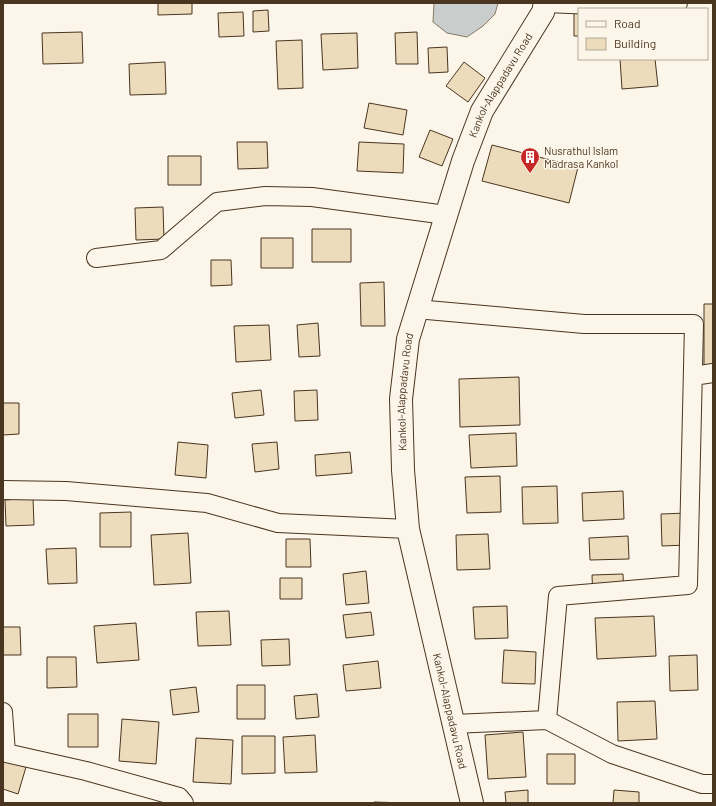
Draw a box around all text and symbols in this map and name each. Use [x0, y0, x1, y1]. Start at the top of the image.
legend [578, 8, 708, 60]
text: Road [614, 16, 641, 30]
street label: Kankol-Alappadavu Road [466, 30, 535, 139]
text: Building [614, 36, 656, 50]
place label: Nusrathul Islam Madrasa Kankol [544, 144, 618, 170]
building icon: Nusrathul Islam Madrasa Kankol [519, 146, 541, 174]
street label: Kankol-Alappadavu Road [394, 331, 416, 451]
street label: Kankol-Alappadavu Road [431, 652, 470, 770]

